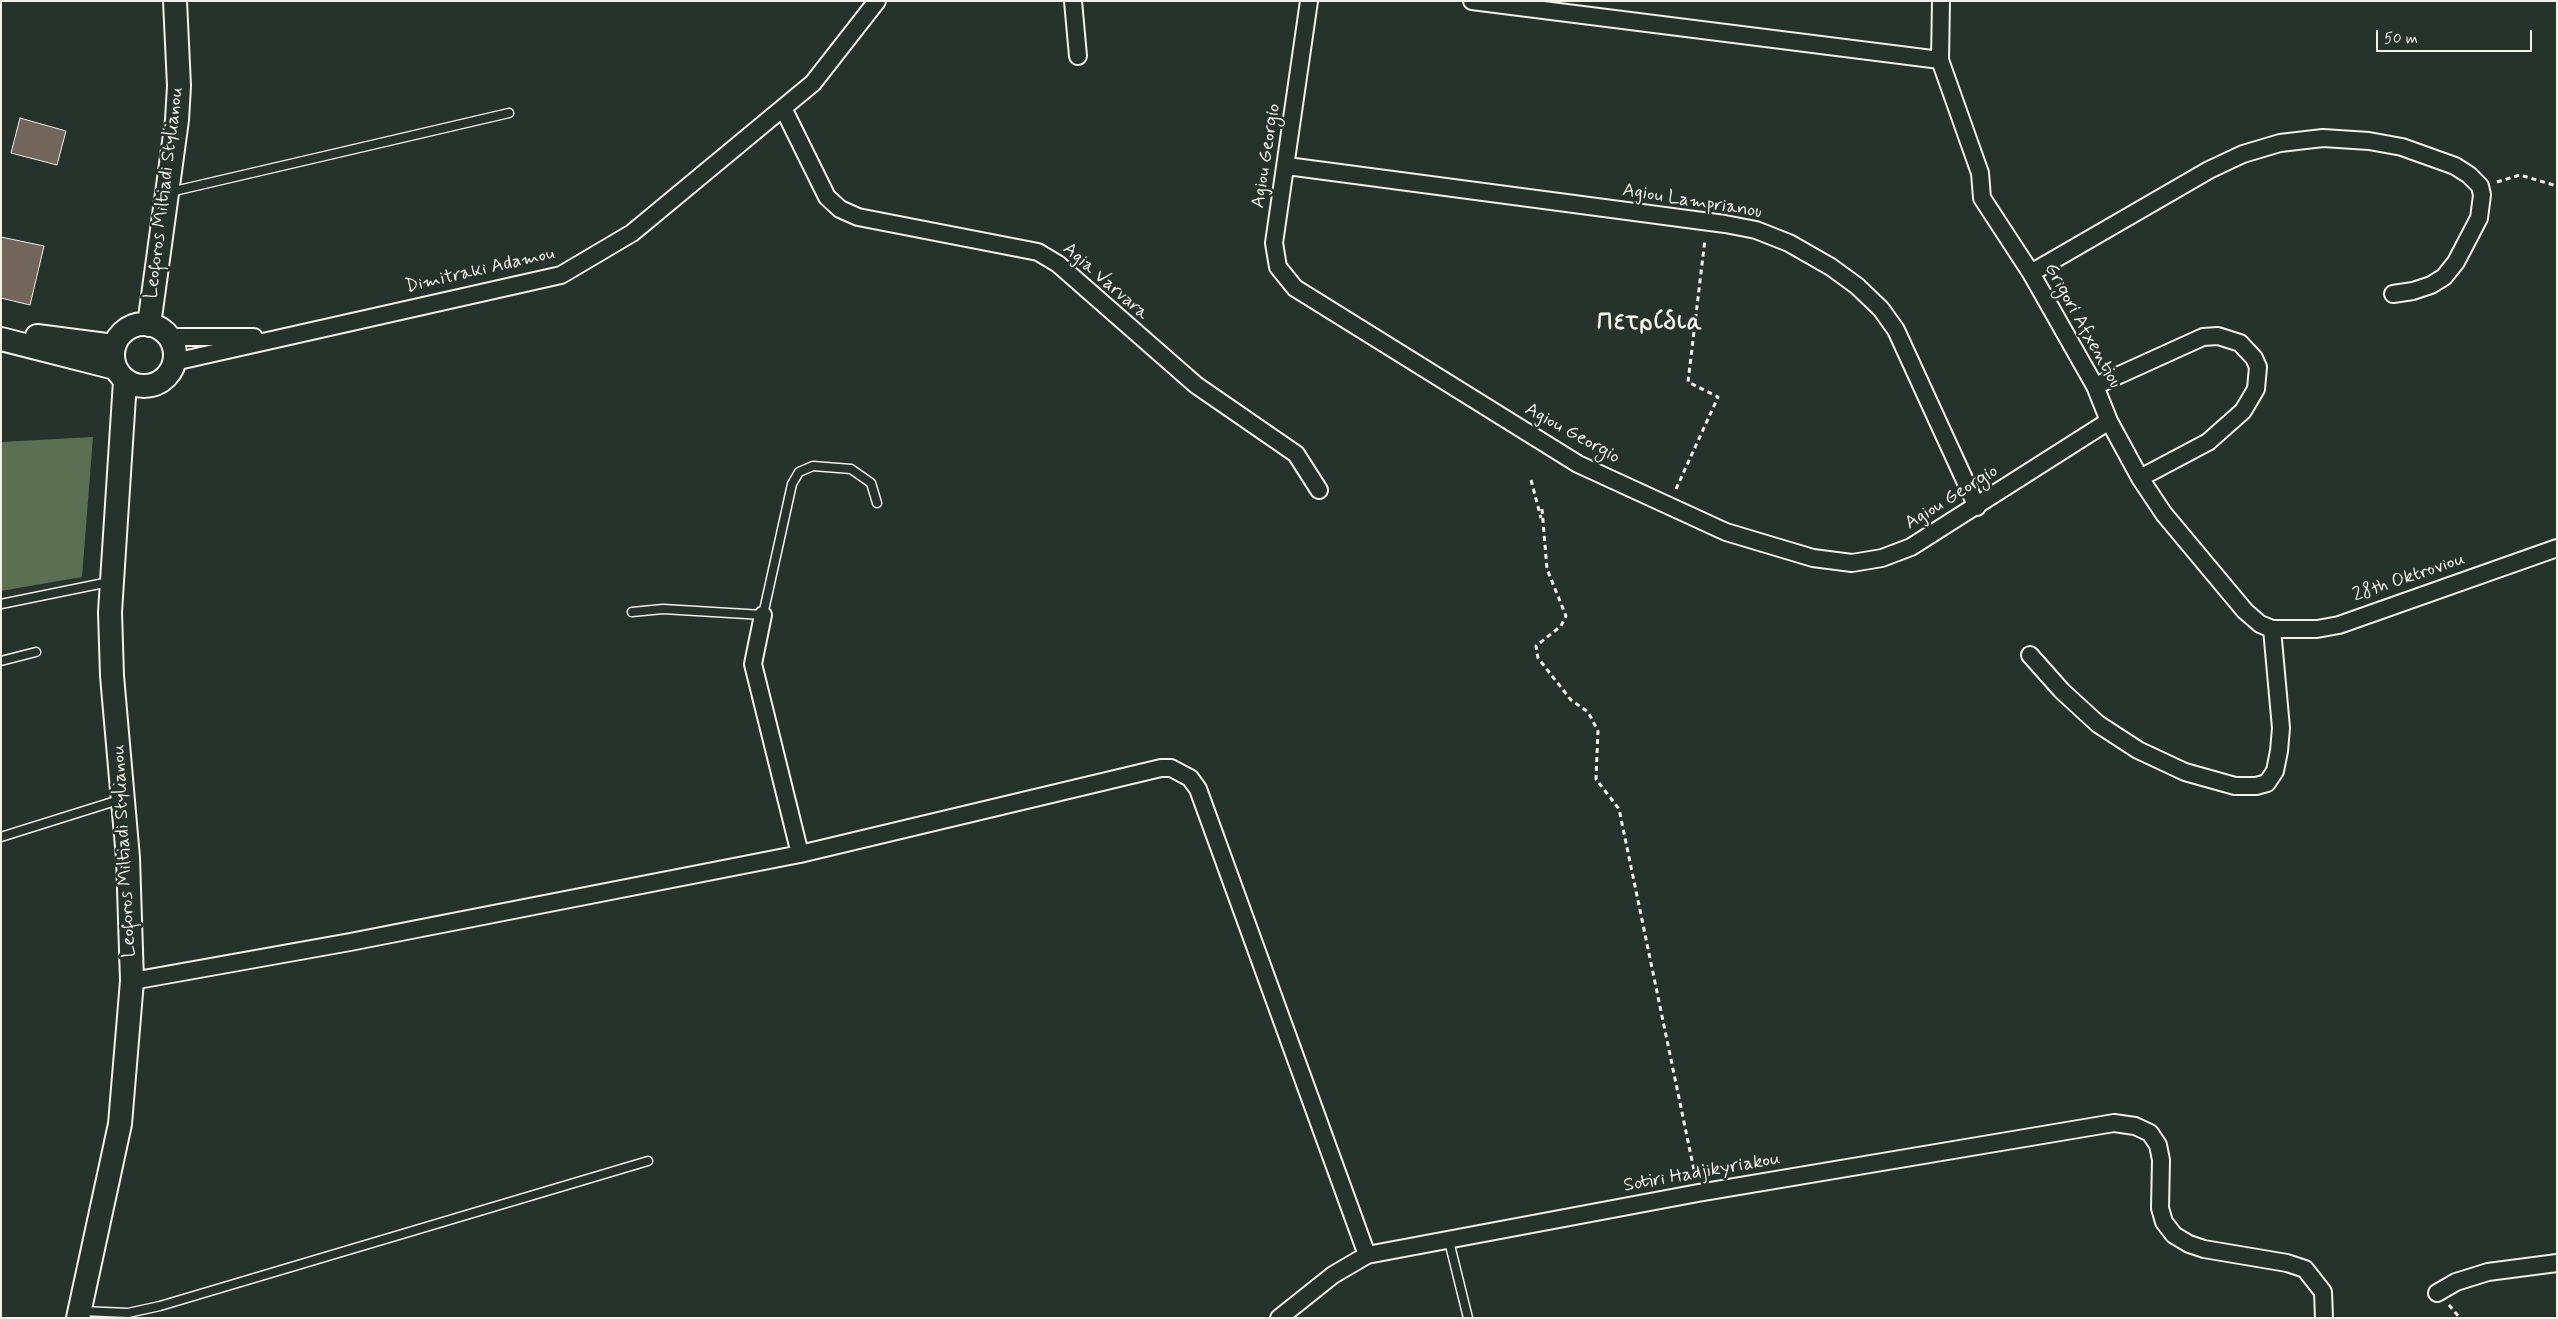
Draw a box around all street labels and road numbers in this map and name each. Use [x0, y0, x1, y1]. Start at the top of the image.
street label: Leoforos Miltiadi Stylianou [141, 86, 189, 300]
street label: Agiou Georgio [1247, 102, 1287, 210]
street label: Agiou Lamprianou [1620, 180, 1764, 224]
street label: Agia Varvara [1057, 238, 1153, 326]
street label: Dimitraki Adamou [403, 243, 557, 299]
street label: Grigori Afxentiou [2038, 259, 2126, 393]
street label: Agiou Georgio [1520, 398, 1624, 470]
street label: Agiou Georgio [1901, 460, 2003, 536]
street label: 28th Oktroviou [2350, 548, 2468, 608]
street label: Leoforos Miltiadi Stylianou [108, 744, 142, 958]
street label: Sotiri Hadjikyriakou [1622, 1148, 1782, 1198]

